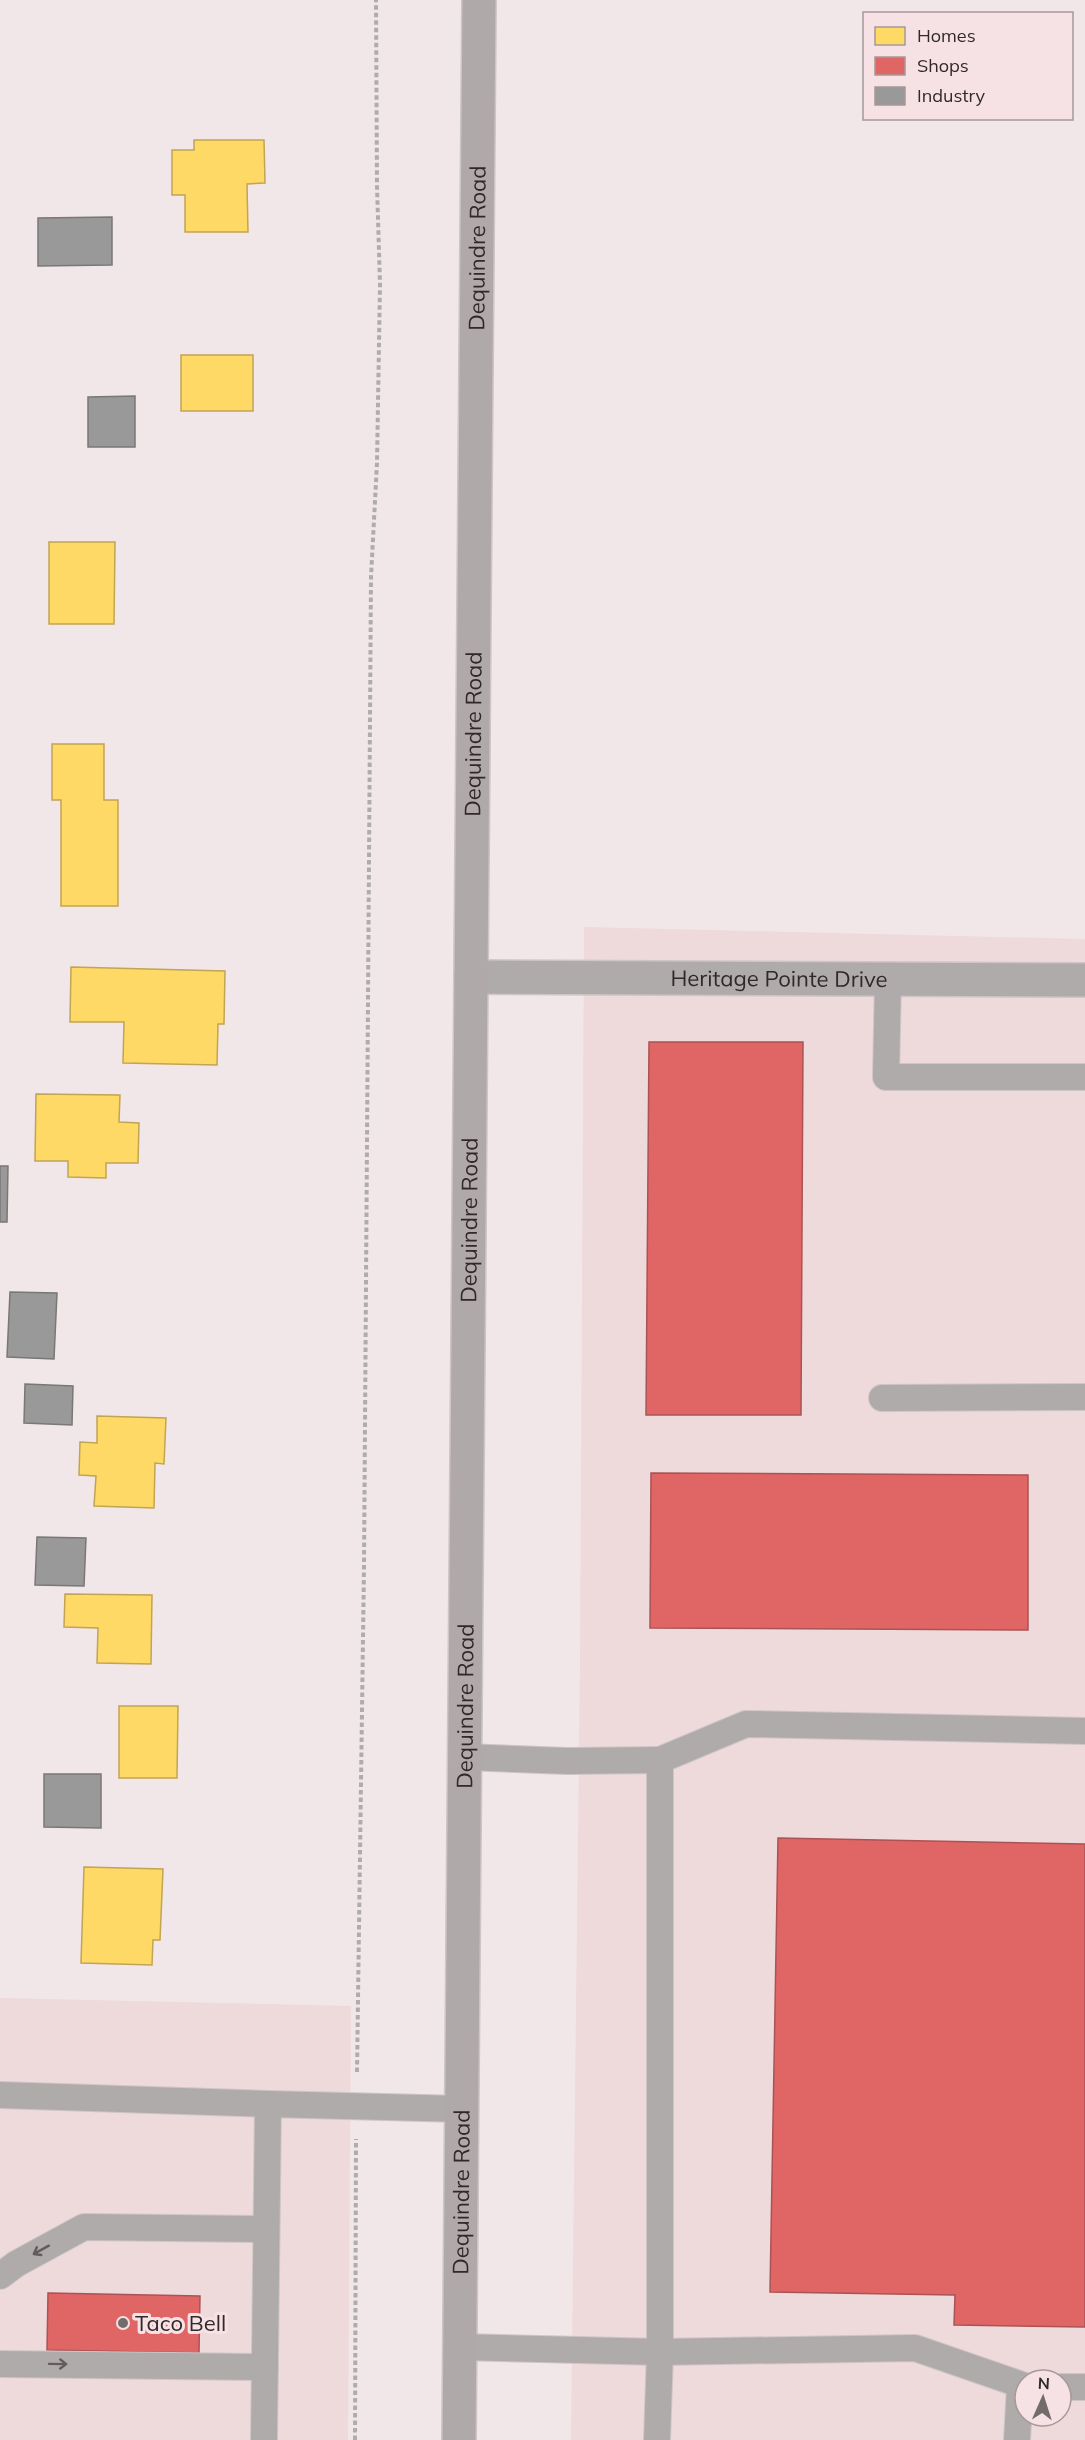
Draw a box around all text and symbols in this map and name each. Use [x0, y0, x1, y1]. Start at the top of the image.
legend [863, 12, 1073, 120]
text: Homes [917, 24, 976, 47]
text: Shops [917, 54, 969, 77]
text: Industry [917, 84, 986, 107]
street label: Dequindre Road [462, 165, 492, 331]
street label: Dequindre Road [458, 651, 488, 817]
street label: Heritage Pointe Drive [670, 964, 888, 993]
street label: Dequindre Road [454, 1137, 484, 1303]
street label: Dequindre Road [450, 1623, 480, 1789]
street label: Dequindre Road [446, 2109, 476, 2275]
one-way arrow [33, 2245, 51, 2256]
place label: Taco Bell [135, 2309, 226, 2337]
marker: Taco Bell [116, 2316, 130, 2330]
one-way arrow [48, 2359, 68, 2370]
north arrow [1013, 2368, 1073, 2428]
text: N [1037, 2373, 1050, 2393]

